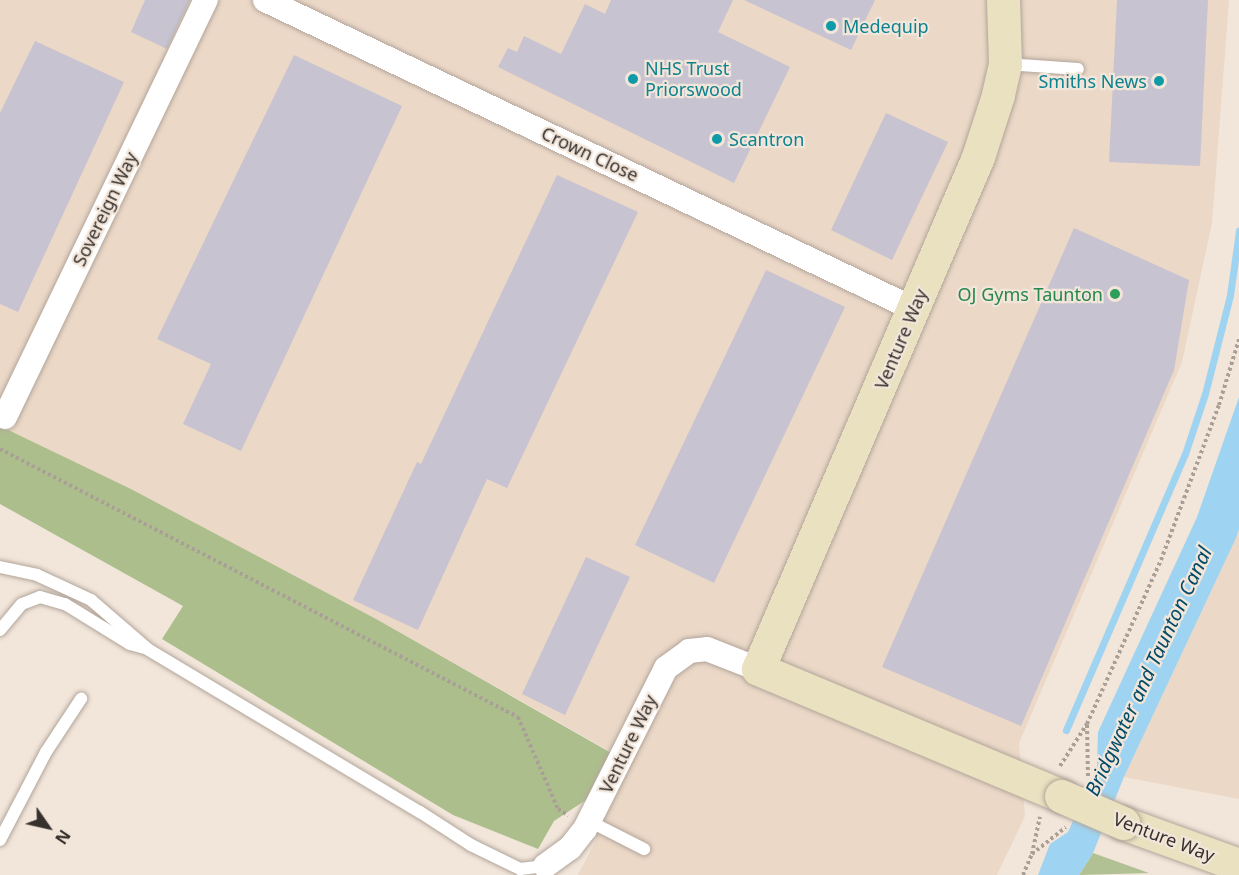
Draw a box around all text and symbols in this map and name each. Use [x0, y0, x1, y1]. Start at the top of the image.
place label: Medequip [843, 15, 929, 37]
marker: Medequip [824, 19, 838, 33]
place label: NHS Trust Priorswood [645, 58, 742, 100]
place label: Smiths News [1038, 70, 1147, 92]
marker: NHS Trust Priorswood [626, 72, 640, 86]
marker: Smiths News [1152, 74, 1166, 88]
street label: Crown Close [538, 122, 642, 186]
place label: Scantron [729, 128, 804, 150]
marker: Scantron [710, 132, 724, 146]
street label: Sovereign Way [68, 148, 142, 270]
place label: OJ Gyms Taunton [958, 283, 1103, 305]
street label: Venture Way [870, 286, 932, 392]
marker: OJ Gyms Taunton [1108, 287, 1122, 301]
water label: Bridgwater and Taunton Canal [1080, 542, 1216, 800]
street label: Venture Way [595, 691, 661, 797]
north arrow [18, 797, 78, 857]
street label: Venture Way [1110, 808, 1218, 866]
text: N [50, 826, 76, 849]

